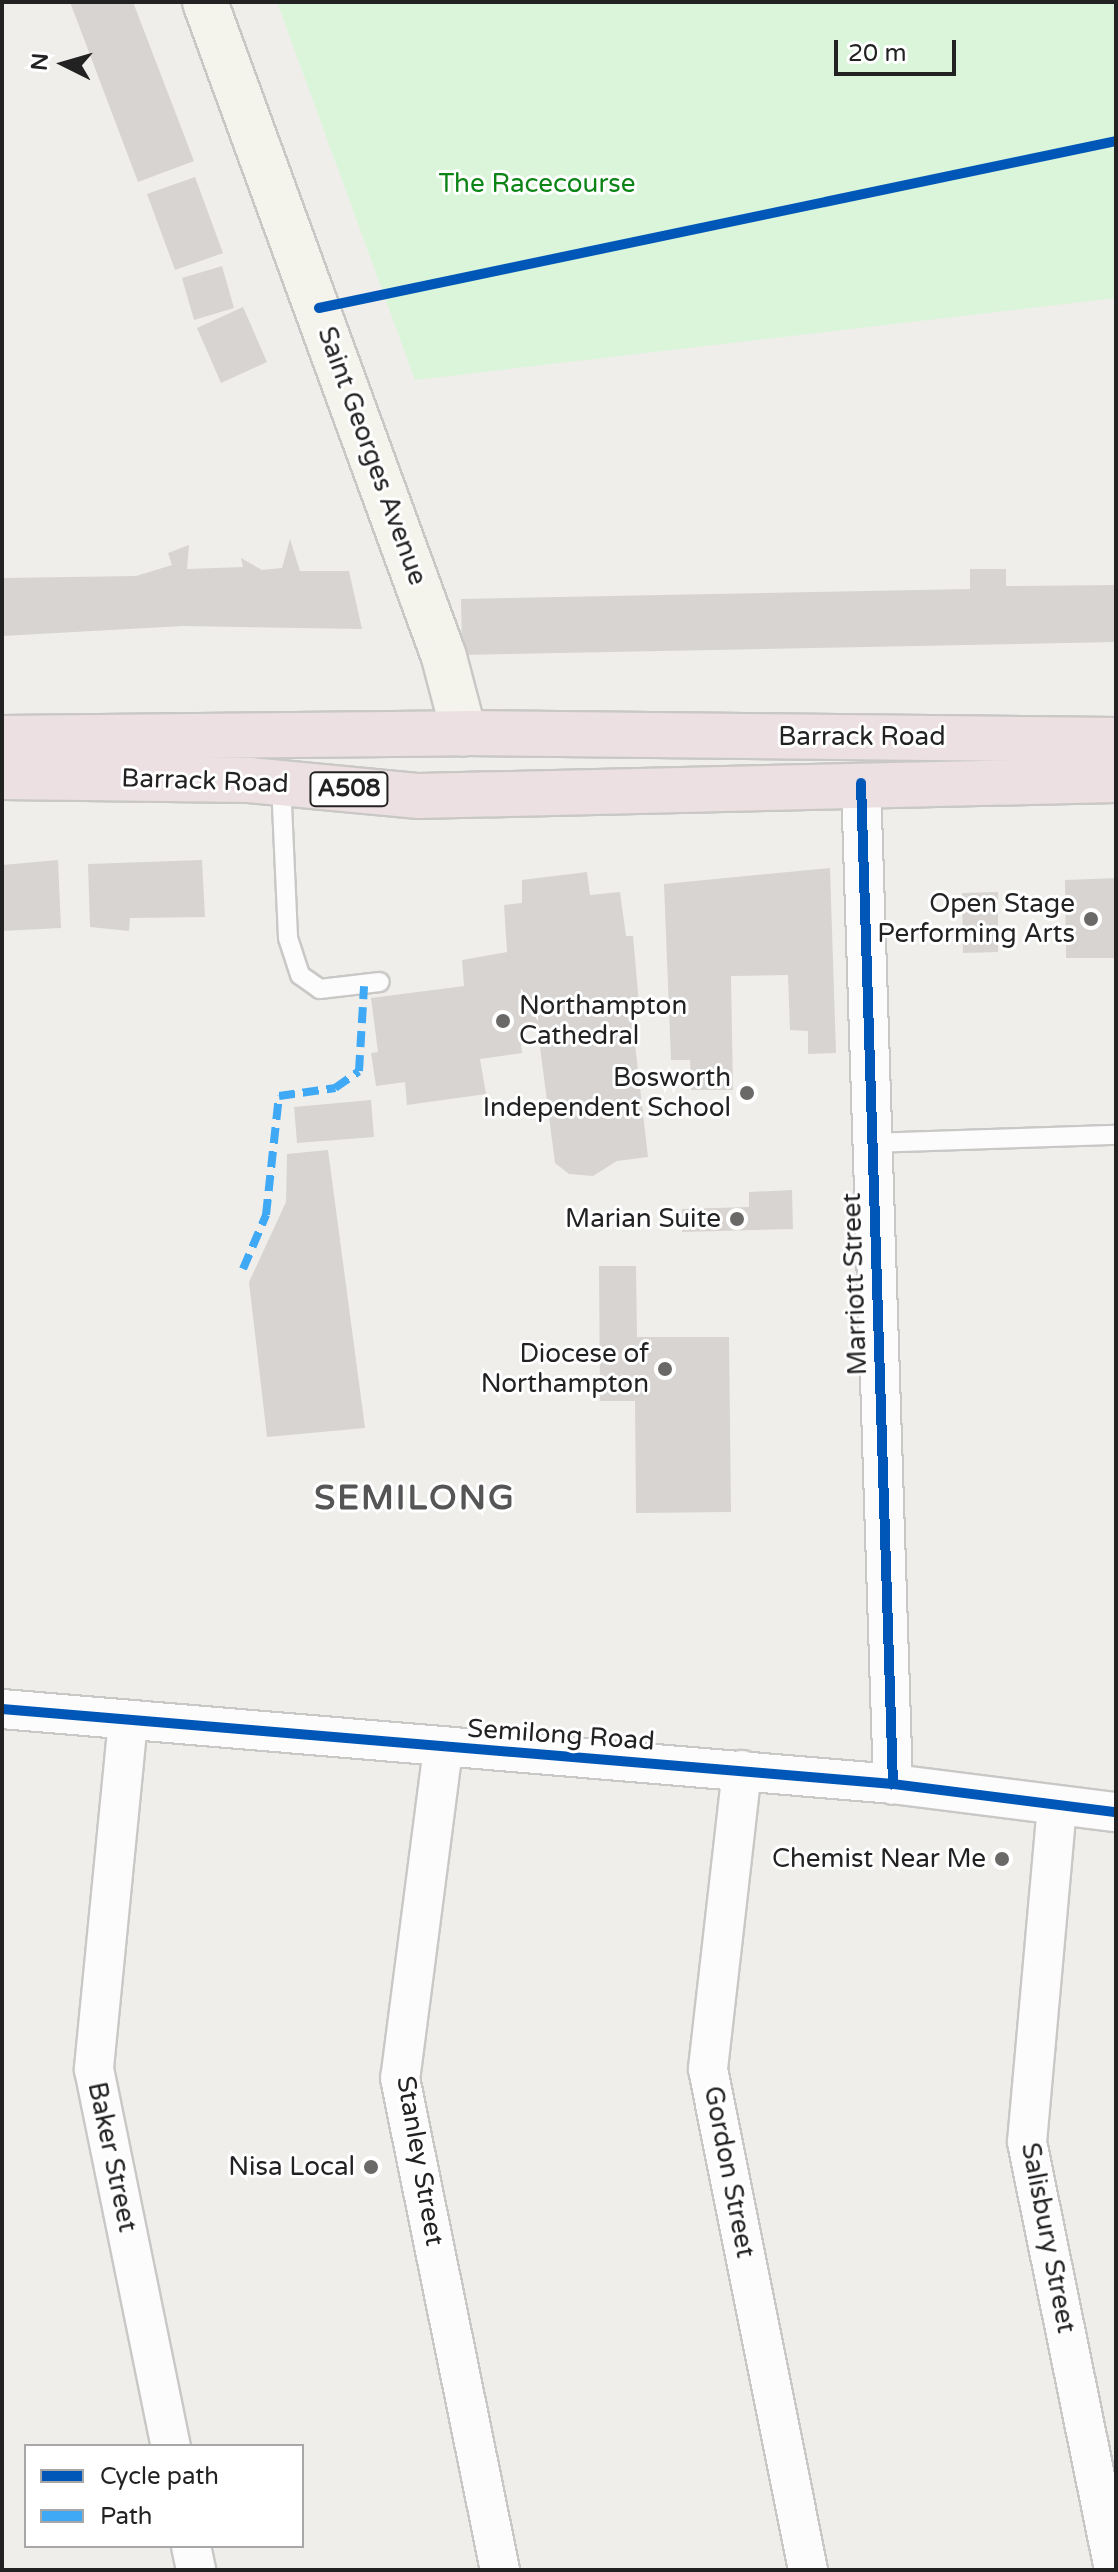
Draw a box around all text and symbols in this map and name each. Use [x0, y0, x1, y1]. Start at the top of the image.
north arrow [24, 24, 104, 104]
scale bar [838, 24, 960, 74]
text: 20 m [848, 39, 906, 68]
text: N [26, 52, 54, 72]
park label: The Racecourse [438, 168, 636, 200]
street label: Saint Georges Avenue [311, 323, 433, 589]
street label: Barrack Road [778, 721, 946, 753]
street label: Barrack Road [121, 762, 289, 800]
road number: A508 [309, 769, 389, 809]
place label: Open Stage Performing Arts [877, 888, 1075, 950]
marker: Open Stage Performing Arts [1082, 910, 1100, 928]
place label: Northampton Cathedral [519, 990, 687, 1052]
marker: Northampton Cathedral [494, 1012, 512, 1030]
place label: Bosworth Independent School [483, 1062, 731, 1124]
marker: Bosworth Independent School [738, 1084, 756, 1102]
street label: Marriott Street [836, 1192, 874, 1376]
place label: Marian Suite [565, 1203, 721, 1235]
marker: Marian Suite [728, 1210, 746, 1228]
place label: Diocese of Northampton [481, 1338, 649, 1400]
marker: Diocese of Northampton [656, 1360, 674, 1378]
district label: SEMILONG [314, 1479, 516, 1519]
street label: Semilong Road [466, 1713, 656, 1757]
place label: Chemist Near Me [772, 1843, 986, 1875]
marker: Chemist Near Me [993, 1850, 1011, 1868]
street label: Stanley Street [390, 2074, 450, 2248]
street label: Baker Street [81, 2079, 143, 2235]
street label: Gordon Street [697, 2084, 761, 2260]
street label: Salisbury Street [1014, 2140, 1082, 2336]
place label: Nisa Local [228, 2151, 355, 2183]
marker: Nisa Local [362, 2158, 380, 2176]
legend [24, 2444, 304, 2548]
text: Cycle path [100, 2462, 219, 2491]
text: Path [100, 2502, 153, 2531]

